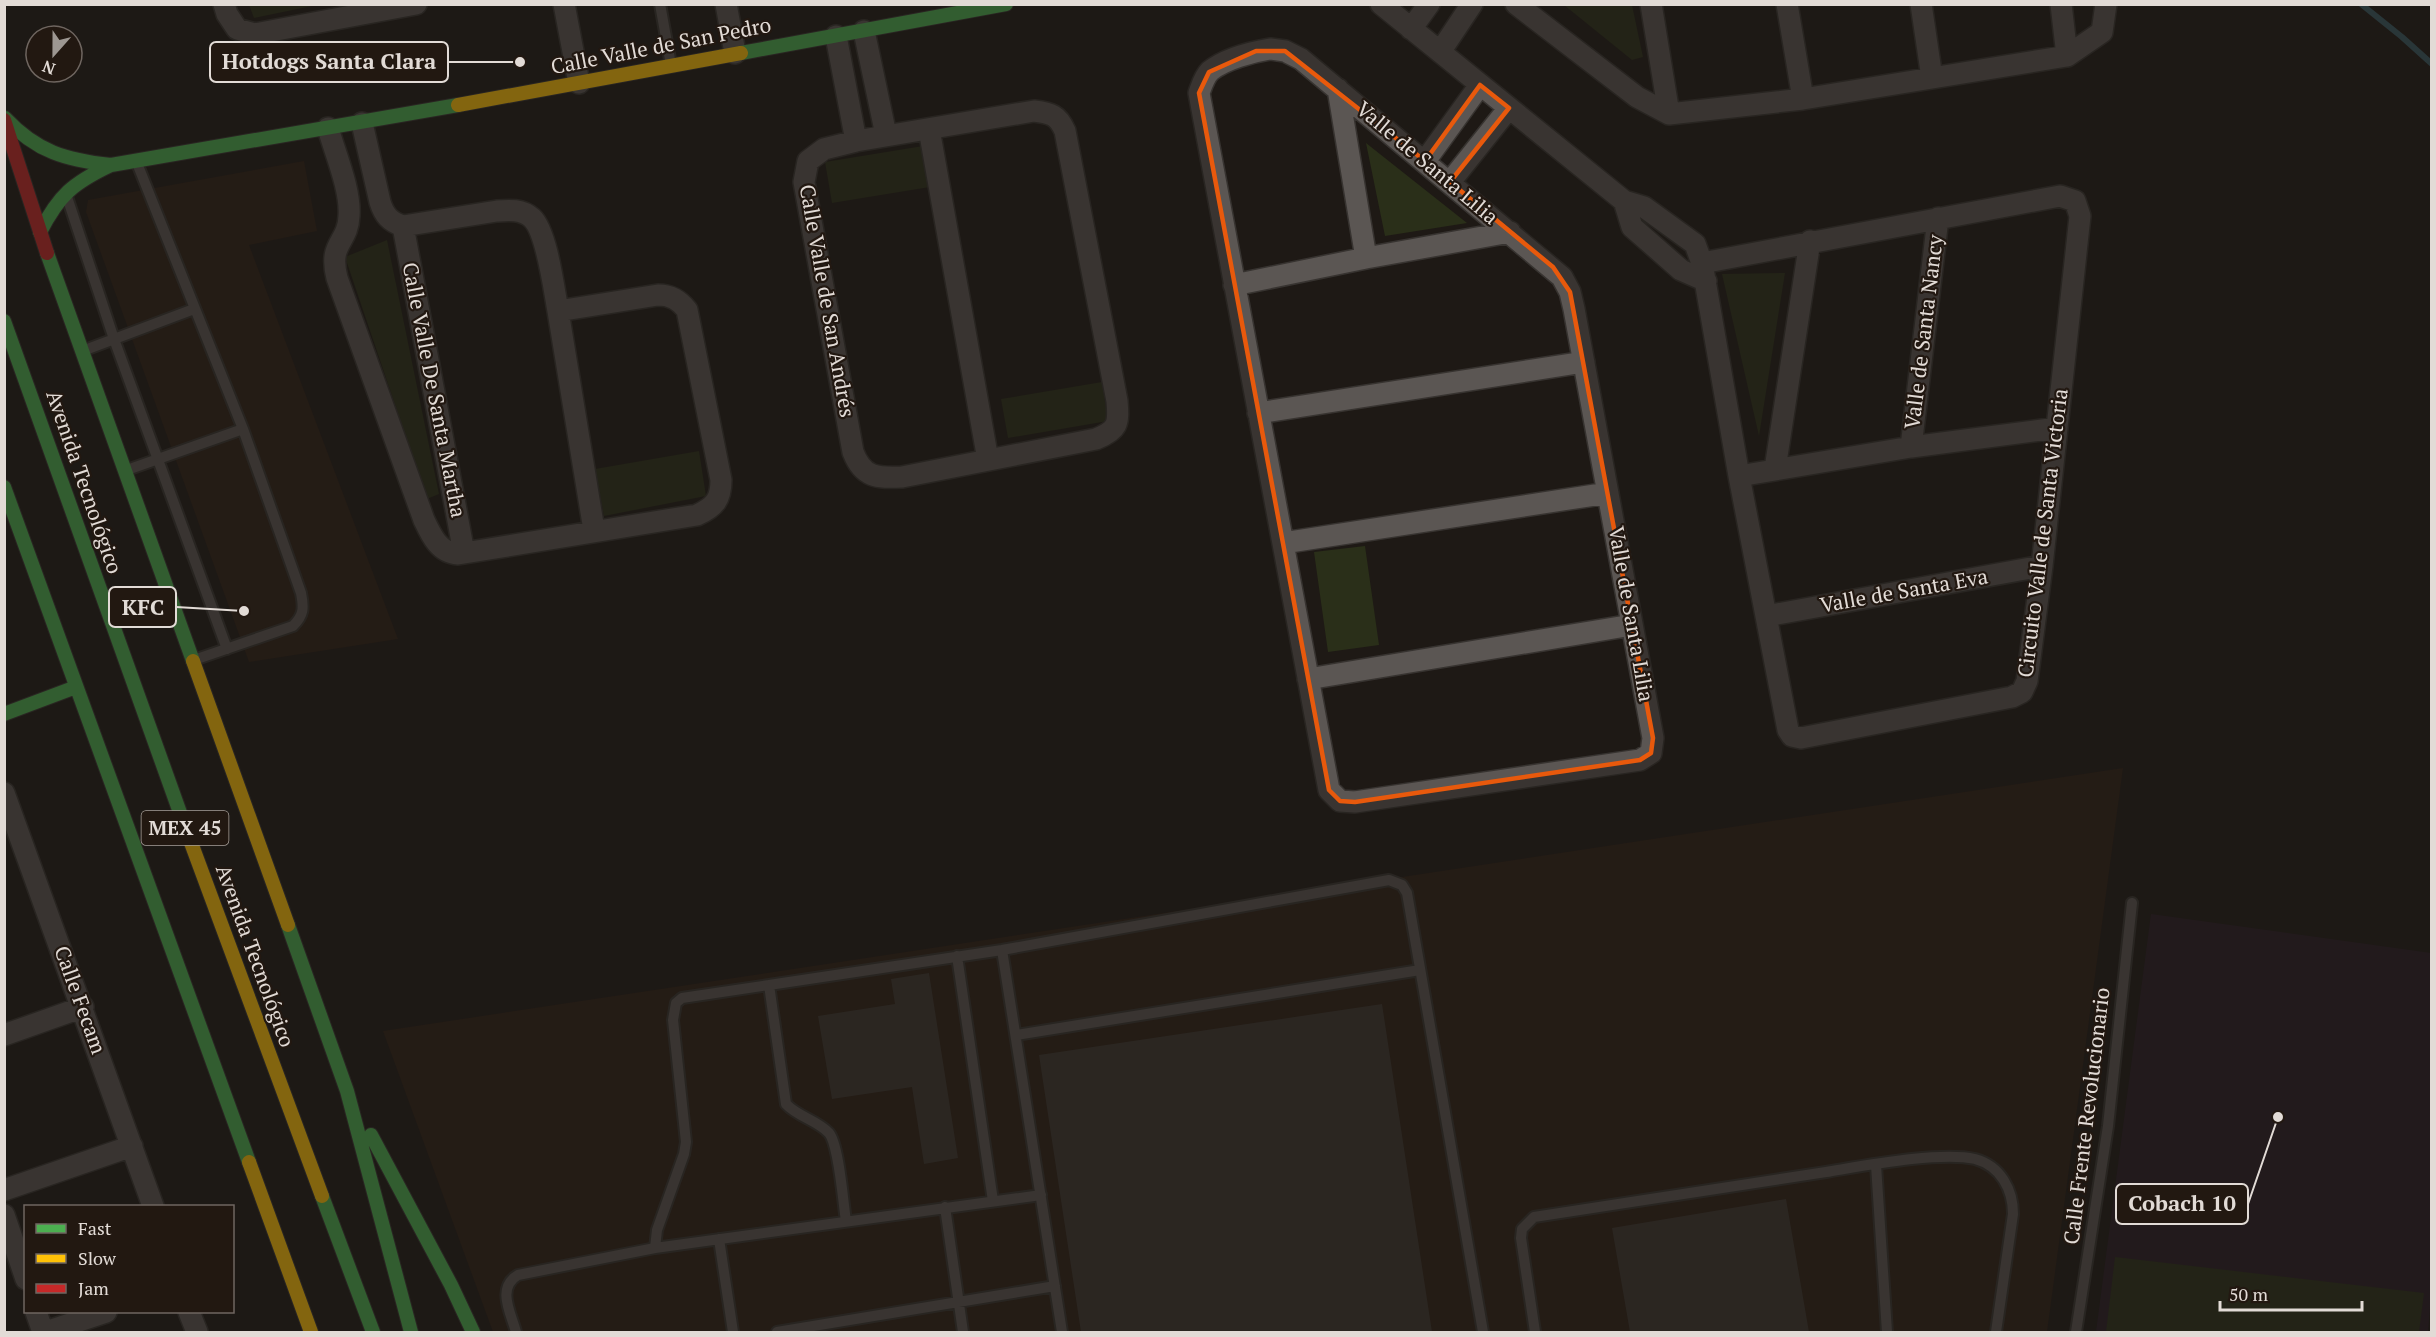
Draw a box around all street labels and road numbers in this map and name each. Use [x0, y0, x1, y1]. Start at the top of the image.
street label: Calle Valle de San Pedro [548, 10, 773, 80]
street label: Valle de Santa Lilia [1351, 94, 1505, 230]
street label: Calle Valle de San Andrés [794, 182, 862, 419]
street label: Valle de Santa Nancy [1897, 233, 1949, 431]
street label: Calle Valle De Santa Martha [396, 260, 474, 520]
street label: Avenida Tecnológico [40, 386, 129, 577]
street label: Circuito Valle de Santa Victoria [2010, 386, 2074, 679]
street label: Valle de Santa Lilia [1603, 524, 1661, 704]
street label: Valle de Santa Eva [1818, 561, 1990, 619]
road number: MEX 45 [142, 811, 228, 845]
street label: Avenida Tecnológico [210, 861, 302, 1051]
street label: Calle Fecam [48, 942, 113, 1058]
street label: Calle Frente Revolucionario [2056, 986, 2116, 1246]

